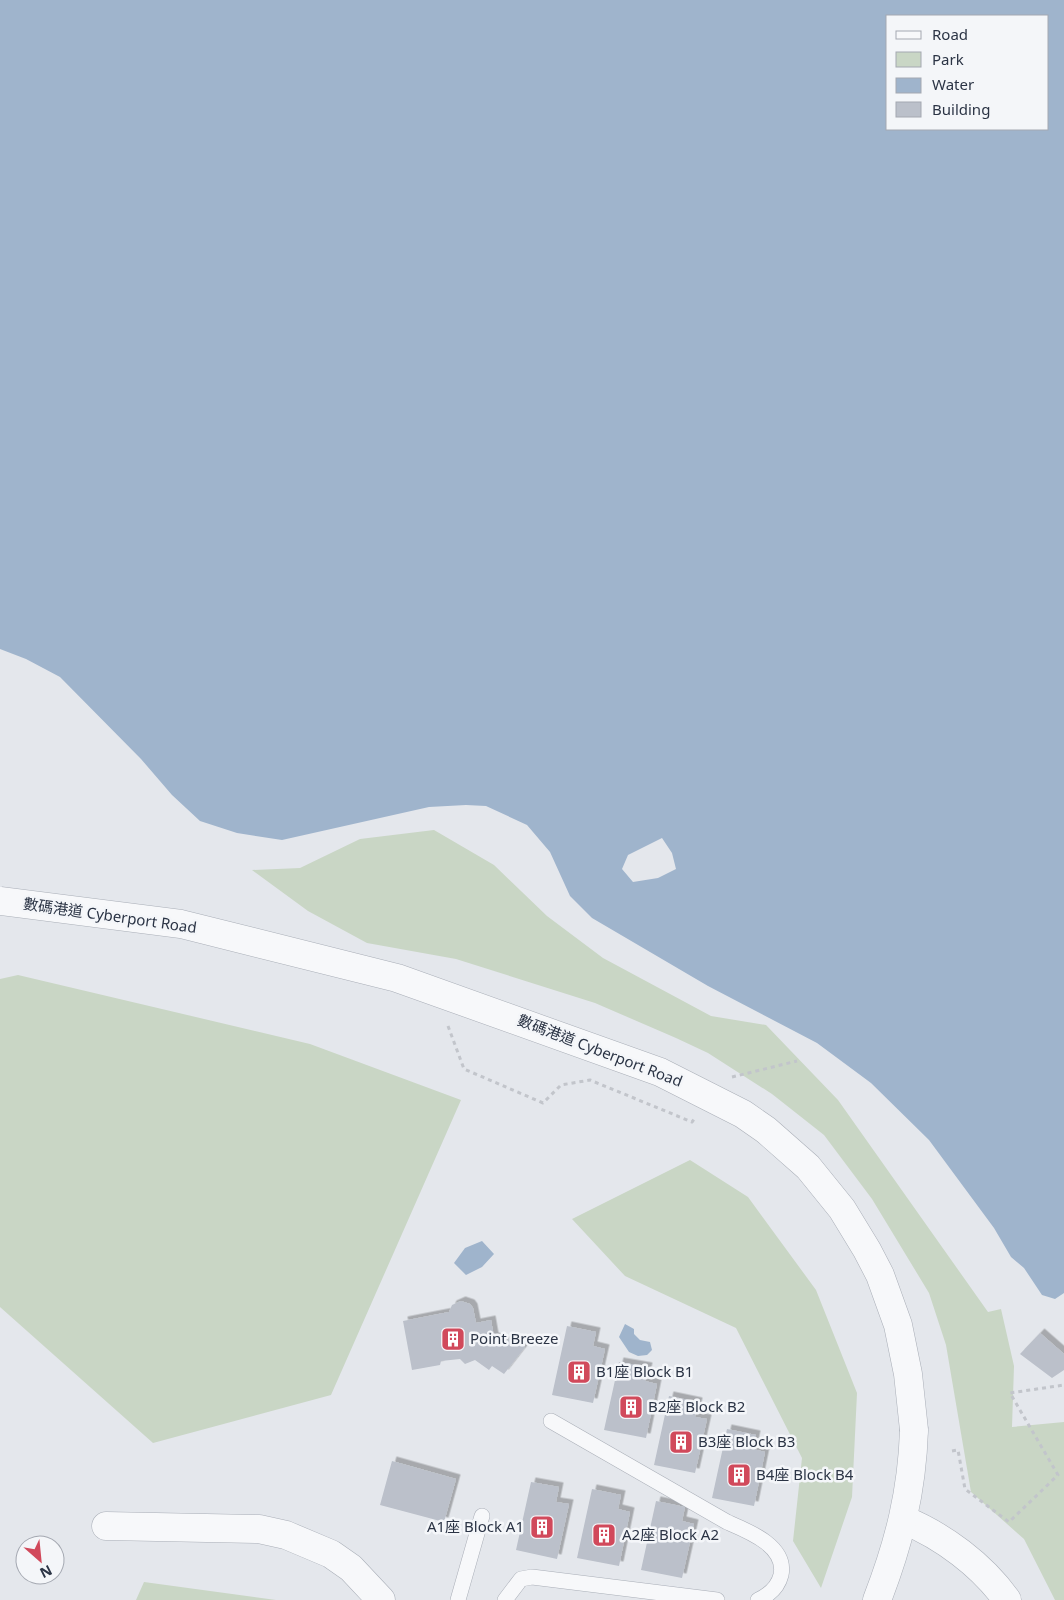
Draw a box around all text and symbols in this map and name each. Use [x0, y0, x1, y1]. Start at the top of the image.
legend [886, 15, 1049, 130]
text: Road [932, 24, 968, 44]
text: Park [932, 49, 964, 69]
text: Water [932, 74, 974, 94]
text: Building [932, 99, 990, 119]
street label: 數碼港道 Cyberport Road [22, 893, 198, 937]
street label: 數碼港道 Cyberport Road [515, 1009, 686, 1091]
building icon: Point Breeze [440, 1326, 466, 1352]
place label: Point Breeze [470, 1328, 559, 1348]
building icon: B1座 Block B1 [566, 1359, 592, 1385]
place label: B1座 Block B1 [596, 1361, 693, 1381]
building icon: B2座 Block B2 [618, 1394, 644, 1420]
place label: B2座 Block B2 [648, 1396, 745, 1416]
building icon: B3座 Block B3 [668, 1429, 694, 1455]
place label: B3座 Block B3 [698, 1431, 795, 1451]
building icon: B4座 Block B4 [726, 1462, 752, 1488]
place label: B4座 Block B4 [756, 1464, 854, 1484]
building icon: A1座 Block A1 [529, 1514, 555, 1540]
place label: A1座 Block A1 [427, 1516, 524, 1536]
building icon: A2座 Block A2 [591, 1522, 617, 1548]
place label: A2座 Block A2 [622, 1524, 719, 1544]
north arrow [15, 1535, 65, 1585]
text: N [37, 1561, 56, 1583]

